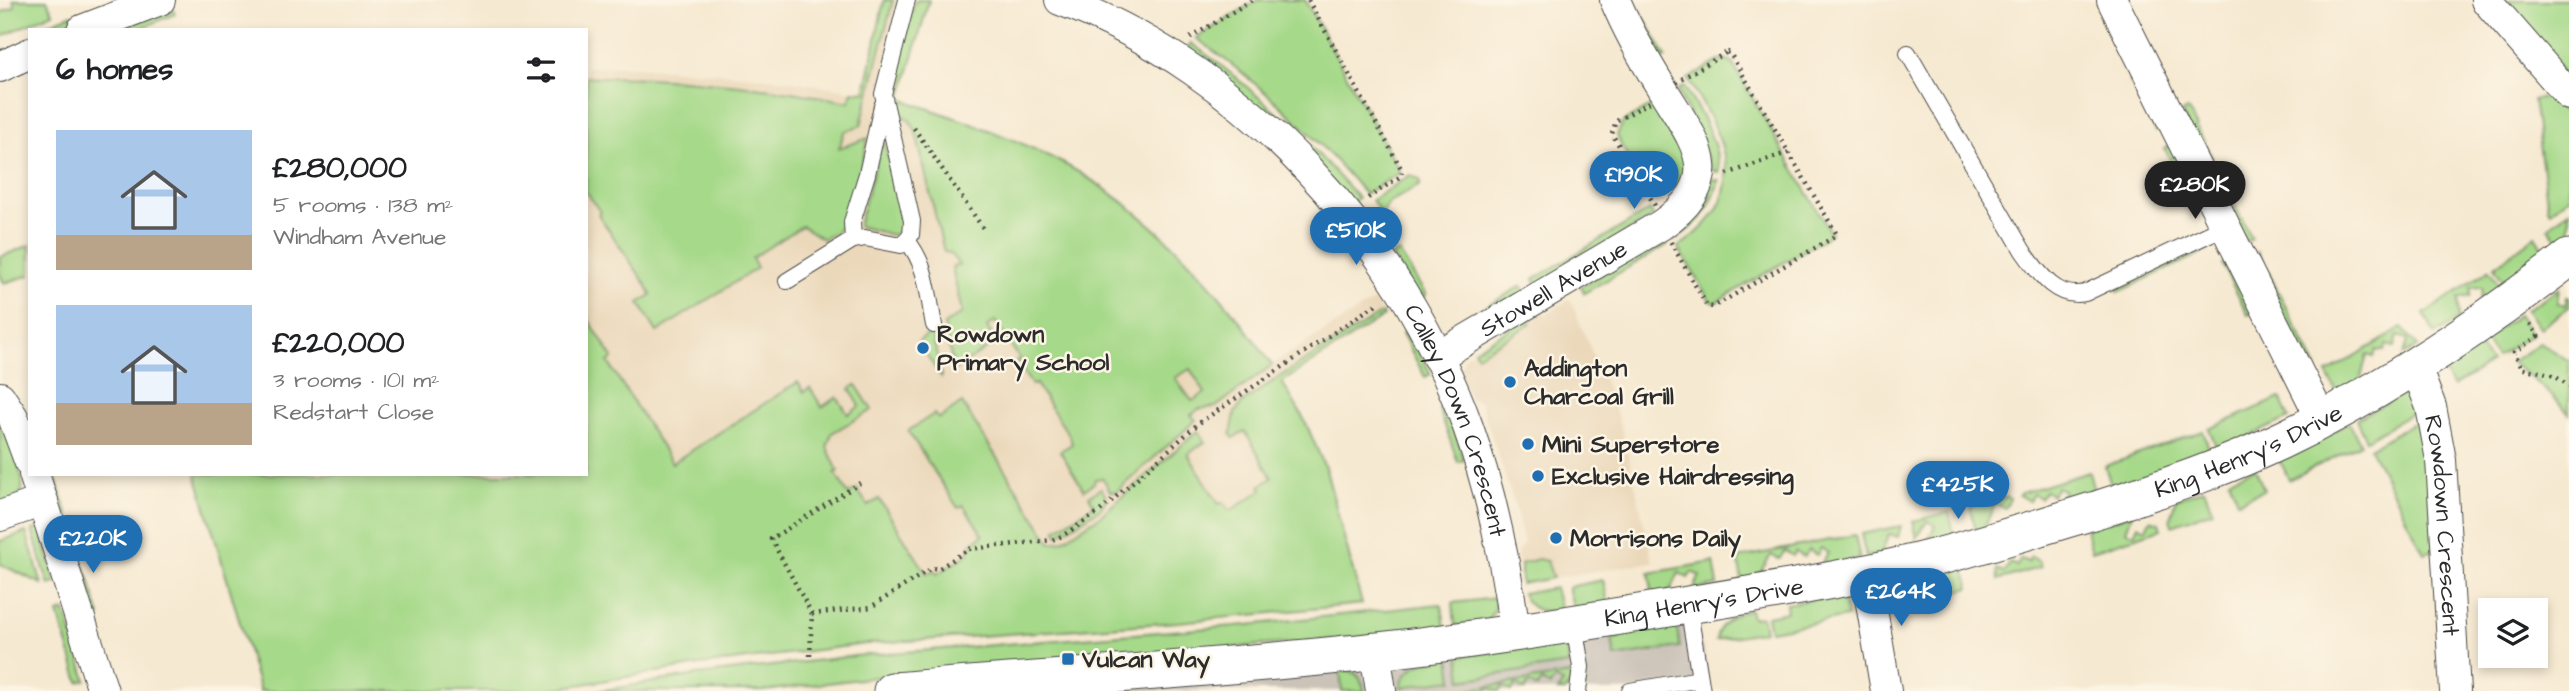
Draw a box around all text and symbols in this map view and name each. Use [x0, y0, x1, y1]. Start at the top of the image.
text: 6 homes [56, 49, 173, 91]
icon: filters [522, 51, 560, 89]
text: £280,000 [273, 147, 407, 189]
pin: £190K [1585, 152, 1683, 211]
icon: home [112, 158, 196, 242]
text: £190K [1606, 158, 1662, 190]
pin: £280K [2146, 162, 2244, 221]
text: £280K [2161, 168, 2229, 200]
text: 5 rooms · 138 m² [273, 189, 453, 221]
pin: £510K [1307, 208, 1405, 267]
text: £510K [1326, 214, 1386, 246]
text: Windham Avenue [273, 221, 446, 253]
street label: Stowell Avenue [1474, 232, 1634, 346]
street label: Calley Down Crescent [1395, 298, 1514, 541]
place label: Rowdown Primary School [937, 318, 1110, 382]
text: £220,000 [273, 322, 405, 364]
icon: home [112, 333, 196, 417]
marker: Rowdown Primary School [915, 340, 931, 356]
place label: Addington Charcoal Grill [1524, 352, 1674, 414]
text: 3 rooms · 101 m² [273, 364, 440, 396]
marker: Addington Charcoal Grill [1502, 374, 1518, 390]
text: Redstart Close [273, 396, 434, 428]
street label: King Henry's Drive [2150, 396, 2349, 507]
street label: Rowdown Crescent [2415, 412, 2468, 637]
place label: Mini Superstore [1542, 428, 1719, 462]
marker: Mini Superstore [1520, 436, 1536, 452]
place label: Exclusive Hairdressing [1552, 460, 1794, 495]
pin: £425K [1909, 462, 2007, 521]
marker: Exclusive Hairdressing [1530, 468, 1546, 484]
text: £425K [1922, 468, 1994, 500]
pin: £220K [44, 516, 142, 575]
text: £220K [59, 522, 127, 554]
place label: Morrisons Daily [1570, 522, 1742, 558]
marker: Morrisons Daily [1548, 530, 1564, 546]
pin: £264K [1852, 568, 1950, 628]
street label: King Henry's Drive [1602, 570, 1806, 636]
text: £264K [1866, 575, 1936, 607]
map controls [2478, 598, 2548, 668]
button: layers [2478, 598, 2548, 668]
place label: Vulcan Way [1081, 643, 1211, 679]
marker: Vulcan Way [1060, 651, 1076, 667]

